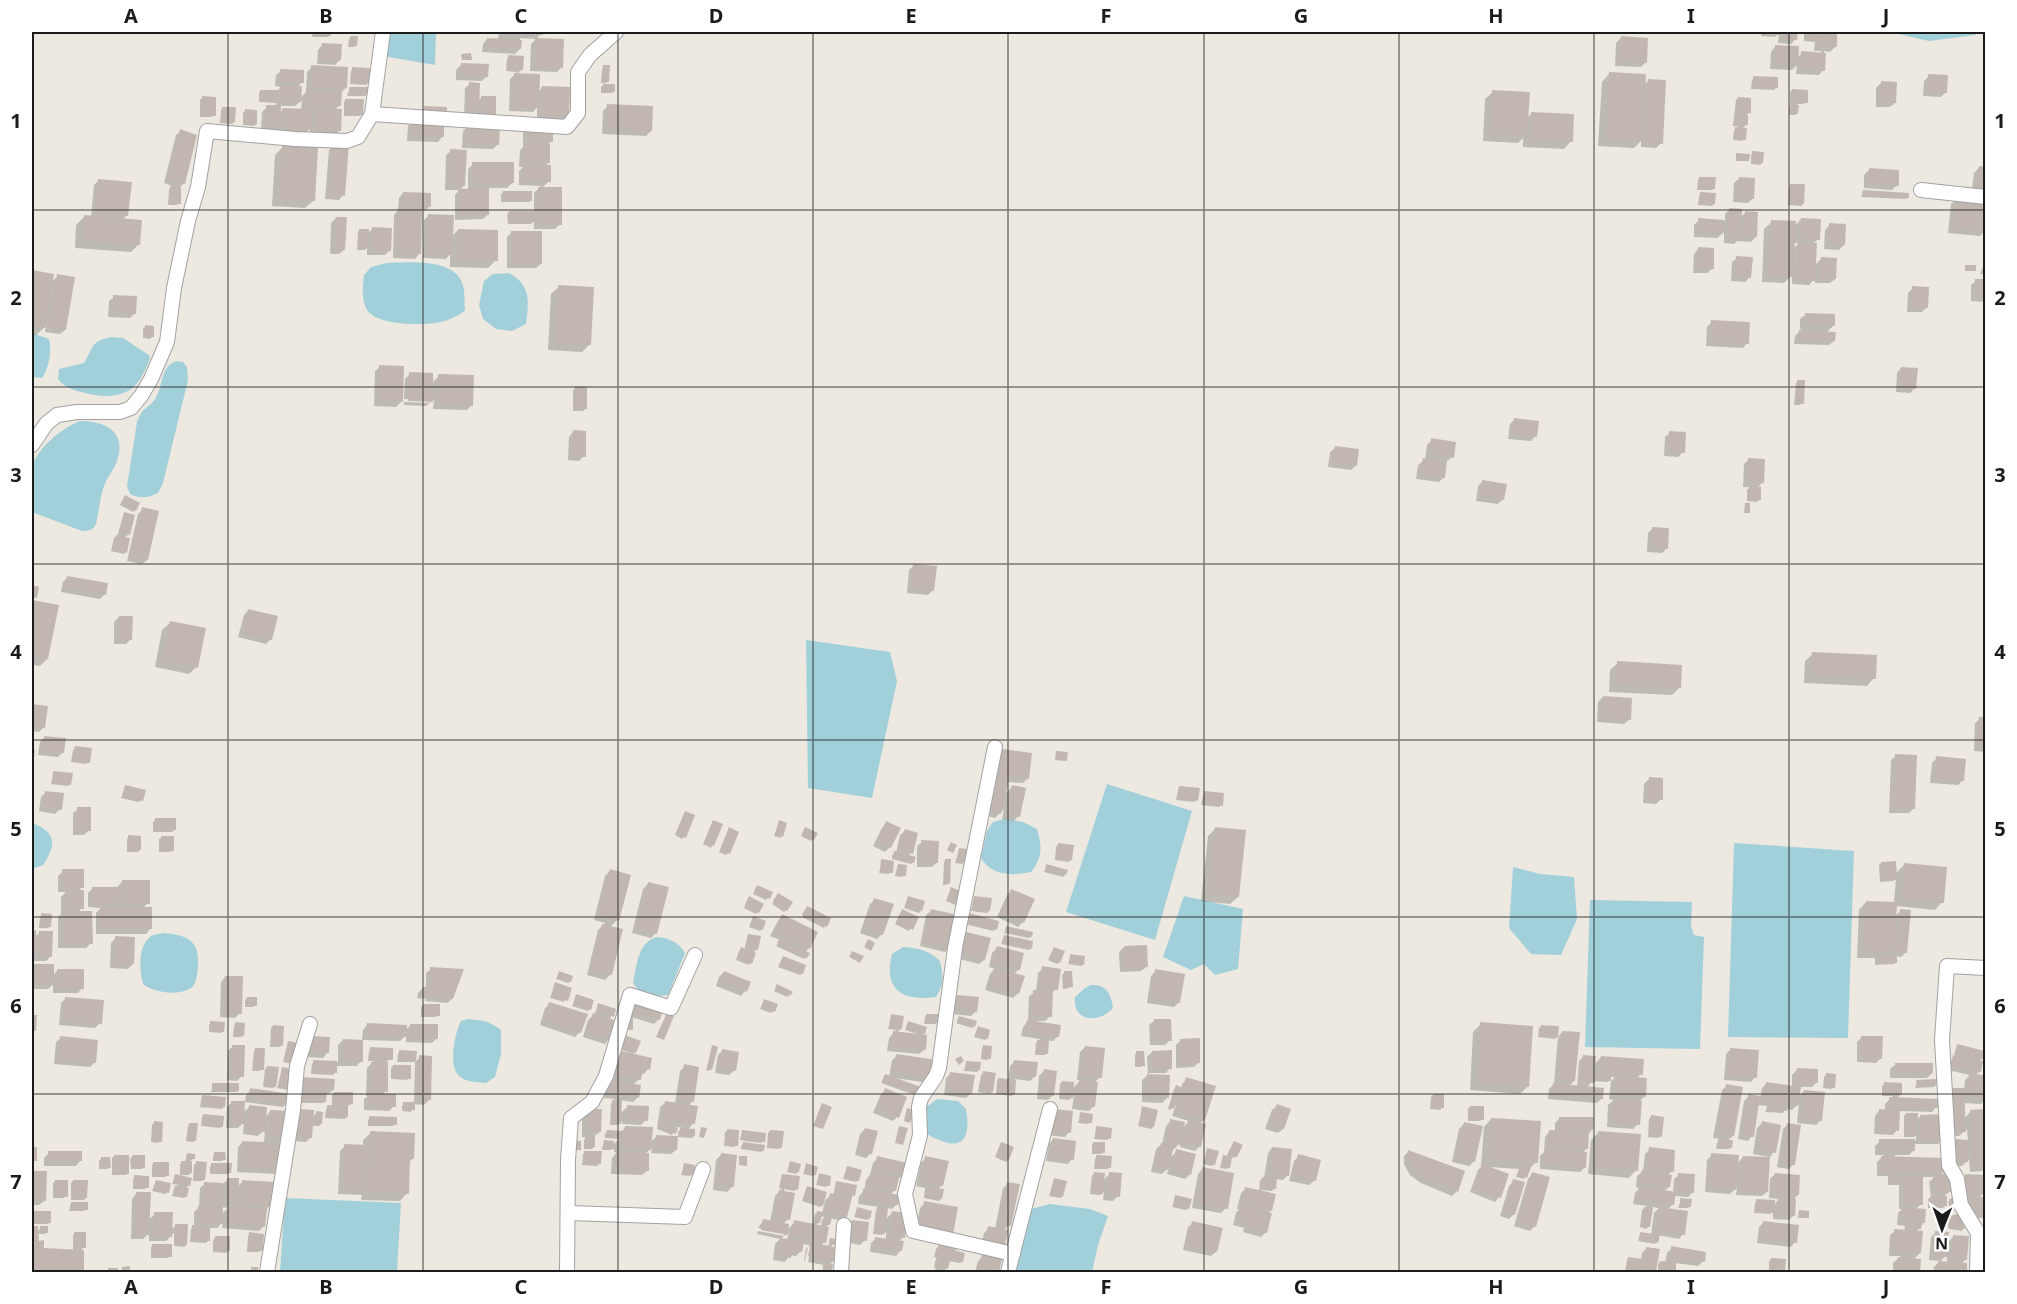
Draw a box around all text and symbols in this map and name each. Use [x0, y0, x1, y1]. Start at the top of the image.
text: A [124, 2, 138, 29]
text: B [319, 2, 333, 29]
text: C [515, 2, 528, 29]
text: D [709, 2, 723, 29]
text: E [905, 2, 917, 29]
text: F [1101, 2, 1111, 29]
text: G [1294, 2, 1308, 29]
text: H [1488, 2, 1504, 29]
text: I [1687, 2, 1695, 29]
text: J [1881, 2, 1889, 29]
text: 1 [10, 107, 22, 134]
text: 1 [1994, 107, 2006, 134]
text: 2 [10, 284, 22, 311]
text: 2 [1994, 284, 2006, 311]
text: 3 [10, 461, 22, 488]
text: 3 [1994, 461, 2006, 488]
text: 4 [10, 638, 22, 665]
text: 4 [1994, 638, 2006, 665]
text: 5 [10, 815, 22, 842]
text: 5 [1994, 815, 2006, 842]
text: 6 [10, 992, 22, 1019]
text: 6 [1994, 992, 2006, 1019]
text: 7 [10, 1168, 22, 1195]
text: 7 [1994, 1168, 2006, 1195]
north arrow [1912, 1199, 1972, 1259]
text: N [1935, 1233, 1948, 1255]
text: A [124, 1273, 138, 1300]
text: B [319, 1273, 333, 1300]
text: C [515, 1273, 528, 1300]
text: D [709, 1273, 723, 1300]
text: E [905, 1273, 917, 1300]
text: F [1101, 1273, 1111, 1300]
text: G [1294, 1273, 1308, 1300]
text: H [1488, 1273, 1504, 1300]
text: I [1687, 1273, 1695, 1300]
text: J [1881, 1273, 1889, 1300]

